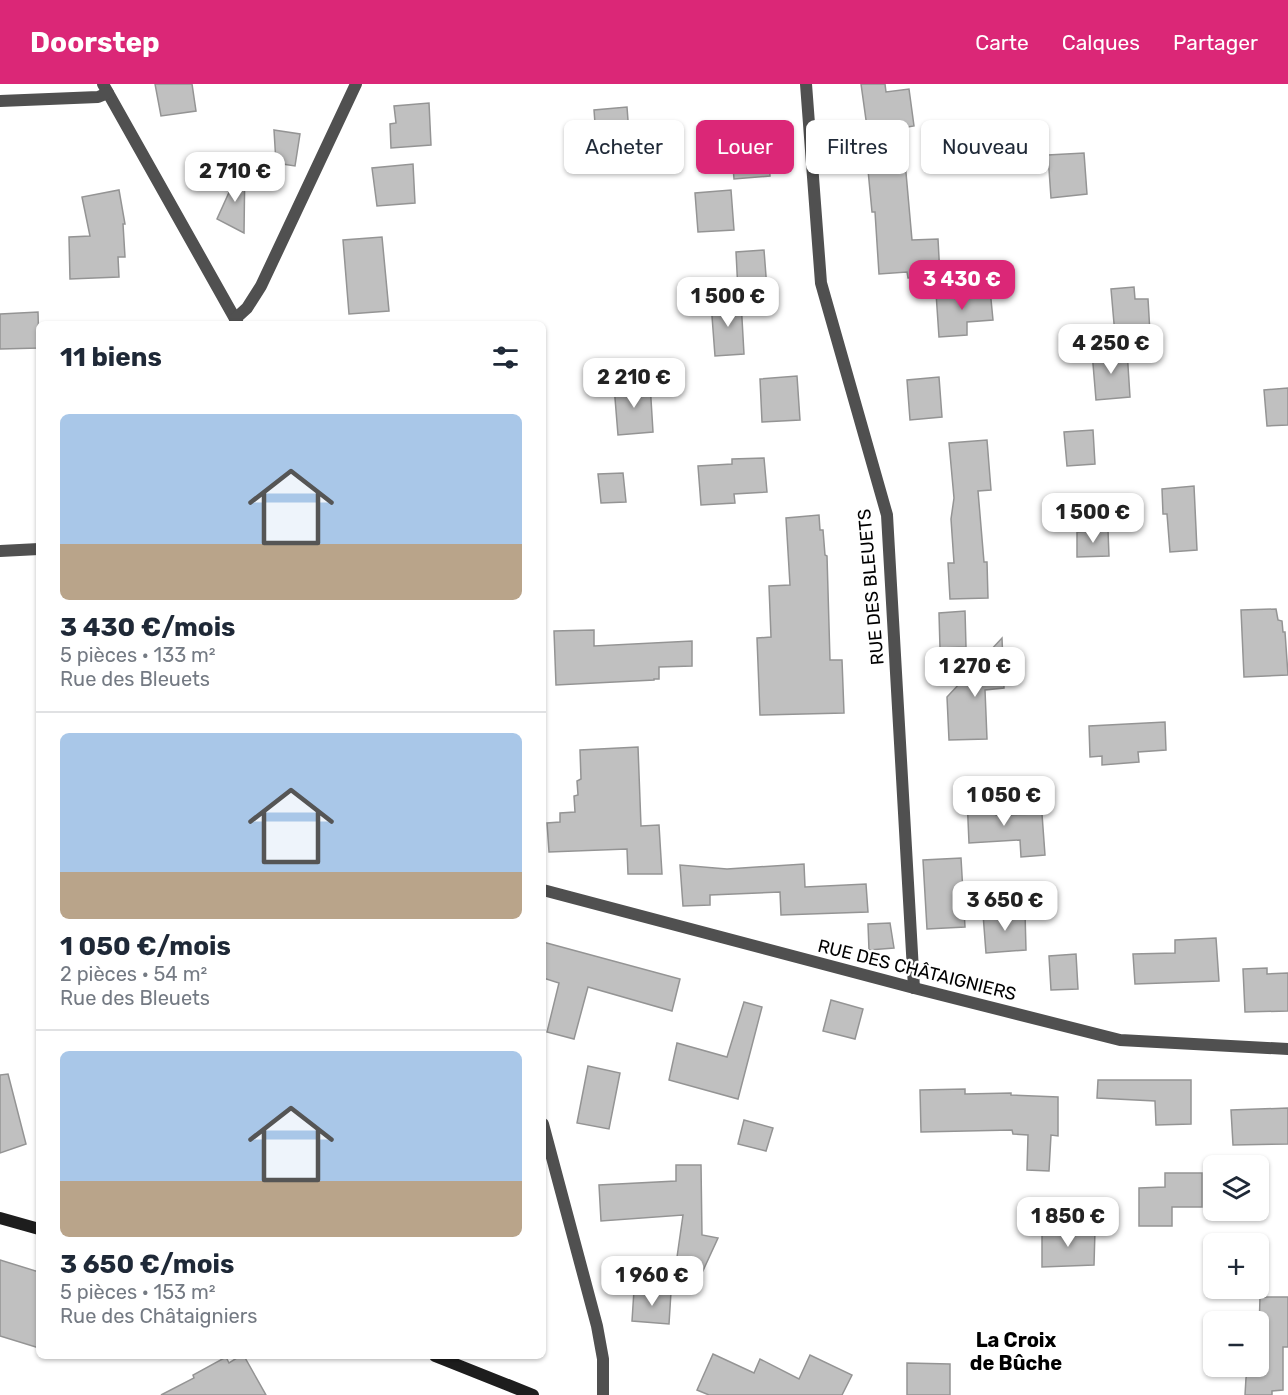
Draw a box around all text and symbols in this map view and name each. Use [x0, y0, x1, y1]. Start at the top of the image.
text: Doorstep [30, 26, 160, 59]
text: Carte [975, 30, 1029, 55]
text: Calques [1062, 30, 1140, 55]
text: Partager [1173, 30, 1258, 55]
chip: Acheter [564, 120, 684, 174]
chip: Louer [696, 120, 794, 174]
chip: Filtres [806, 120, 909, 174]
chip: Nouveau [921, 120, 1049, 174]
pin: 2 710 € [180, 152, 290, 203]
text: 2 710 € [199, 159, 271, 183]
pin: 3 430 € [907, 260, 1017, 311]
text: 3 430 € [923, 267, 1001, 291]
pin: 1 500 € [673, 277, 783, 328]
text: 1 500 € [691, 284, 765, 308]
pin: 4 250 € [1056, 324, 1166, 375]
text: 4 250 € [1072, 331, 1150, 355]
icon: filters [489, 341, 522, 374]
text: 11 biens [60, 342, 162, 373]
pin: 2 210 € [579, 358, 689, 409]
text: 2 210 € [597, 365, 671, 389]
icon: home [237, 453, 345, 561]
pin: 1 500 € [1038, 493, 1148, 544]
text: 1 500 € [1056, 500, 1130, 524]
street label: RUE DES BLEUETS [853, 508, 889, 666]
text: 3 430 €/mois [60, 612, 236, 643]
text: 5 pièces · 133 m² [60, 643, 216, 667]
pin: 1 270 € [920, 647, 1030, 698]
text: 1 270 € [939, 654, 1011, 678]
text: Rue des Bleuets [60, 667, 210, 691]
icon: home [237, 772, 345, 880]
pin: 1 050 € [949, 776, 1059, 827]
text: 1 050 € [967, 783, 1041, 807]
pin: 3 650 € [950, 881, 1060, 932]
text: 3 650 € [967, 888, 1043, 912]
text: 1 050 €/mois [60, 931, 231, 962]
street label: RUE DES CHÂTAIGNIERS [815, 935, 1019, 1005]
text: 2 pièces · 54 m² [60, 962, 207, 986]
text: Rue des Bleuets [60, 986, 210, 1010]
icon: home [237, 1090, 345, 1198]
map controls [1203, 1155, 1269, 1377]
button: layers [1203, 1155, 1269, 1221]
pin: 1 850 € [1013, 1197, 1123, 1248]
text: 1 850 € [1031, 1204, 1105, 1228]
button: + [1203, 1233, 1269, 1299]
text: 3 650 €/mois [60, 1249, 234, 1280]
pin: 1 960 € [597, 1256, 707, 1307]
text: 1 960 € [615, 1263, 689, 1287]
text: 5 pièces · 153 m² [60, 1280, 216, 1304]
text: Rue des Châtaigniers [60, 1304, 257, 1328]
button: − [1203, 1311, 1269, 1377]
district label: La Croix de Bûche [970, 1328, 1062, 1375]

